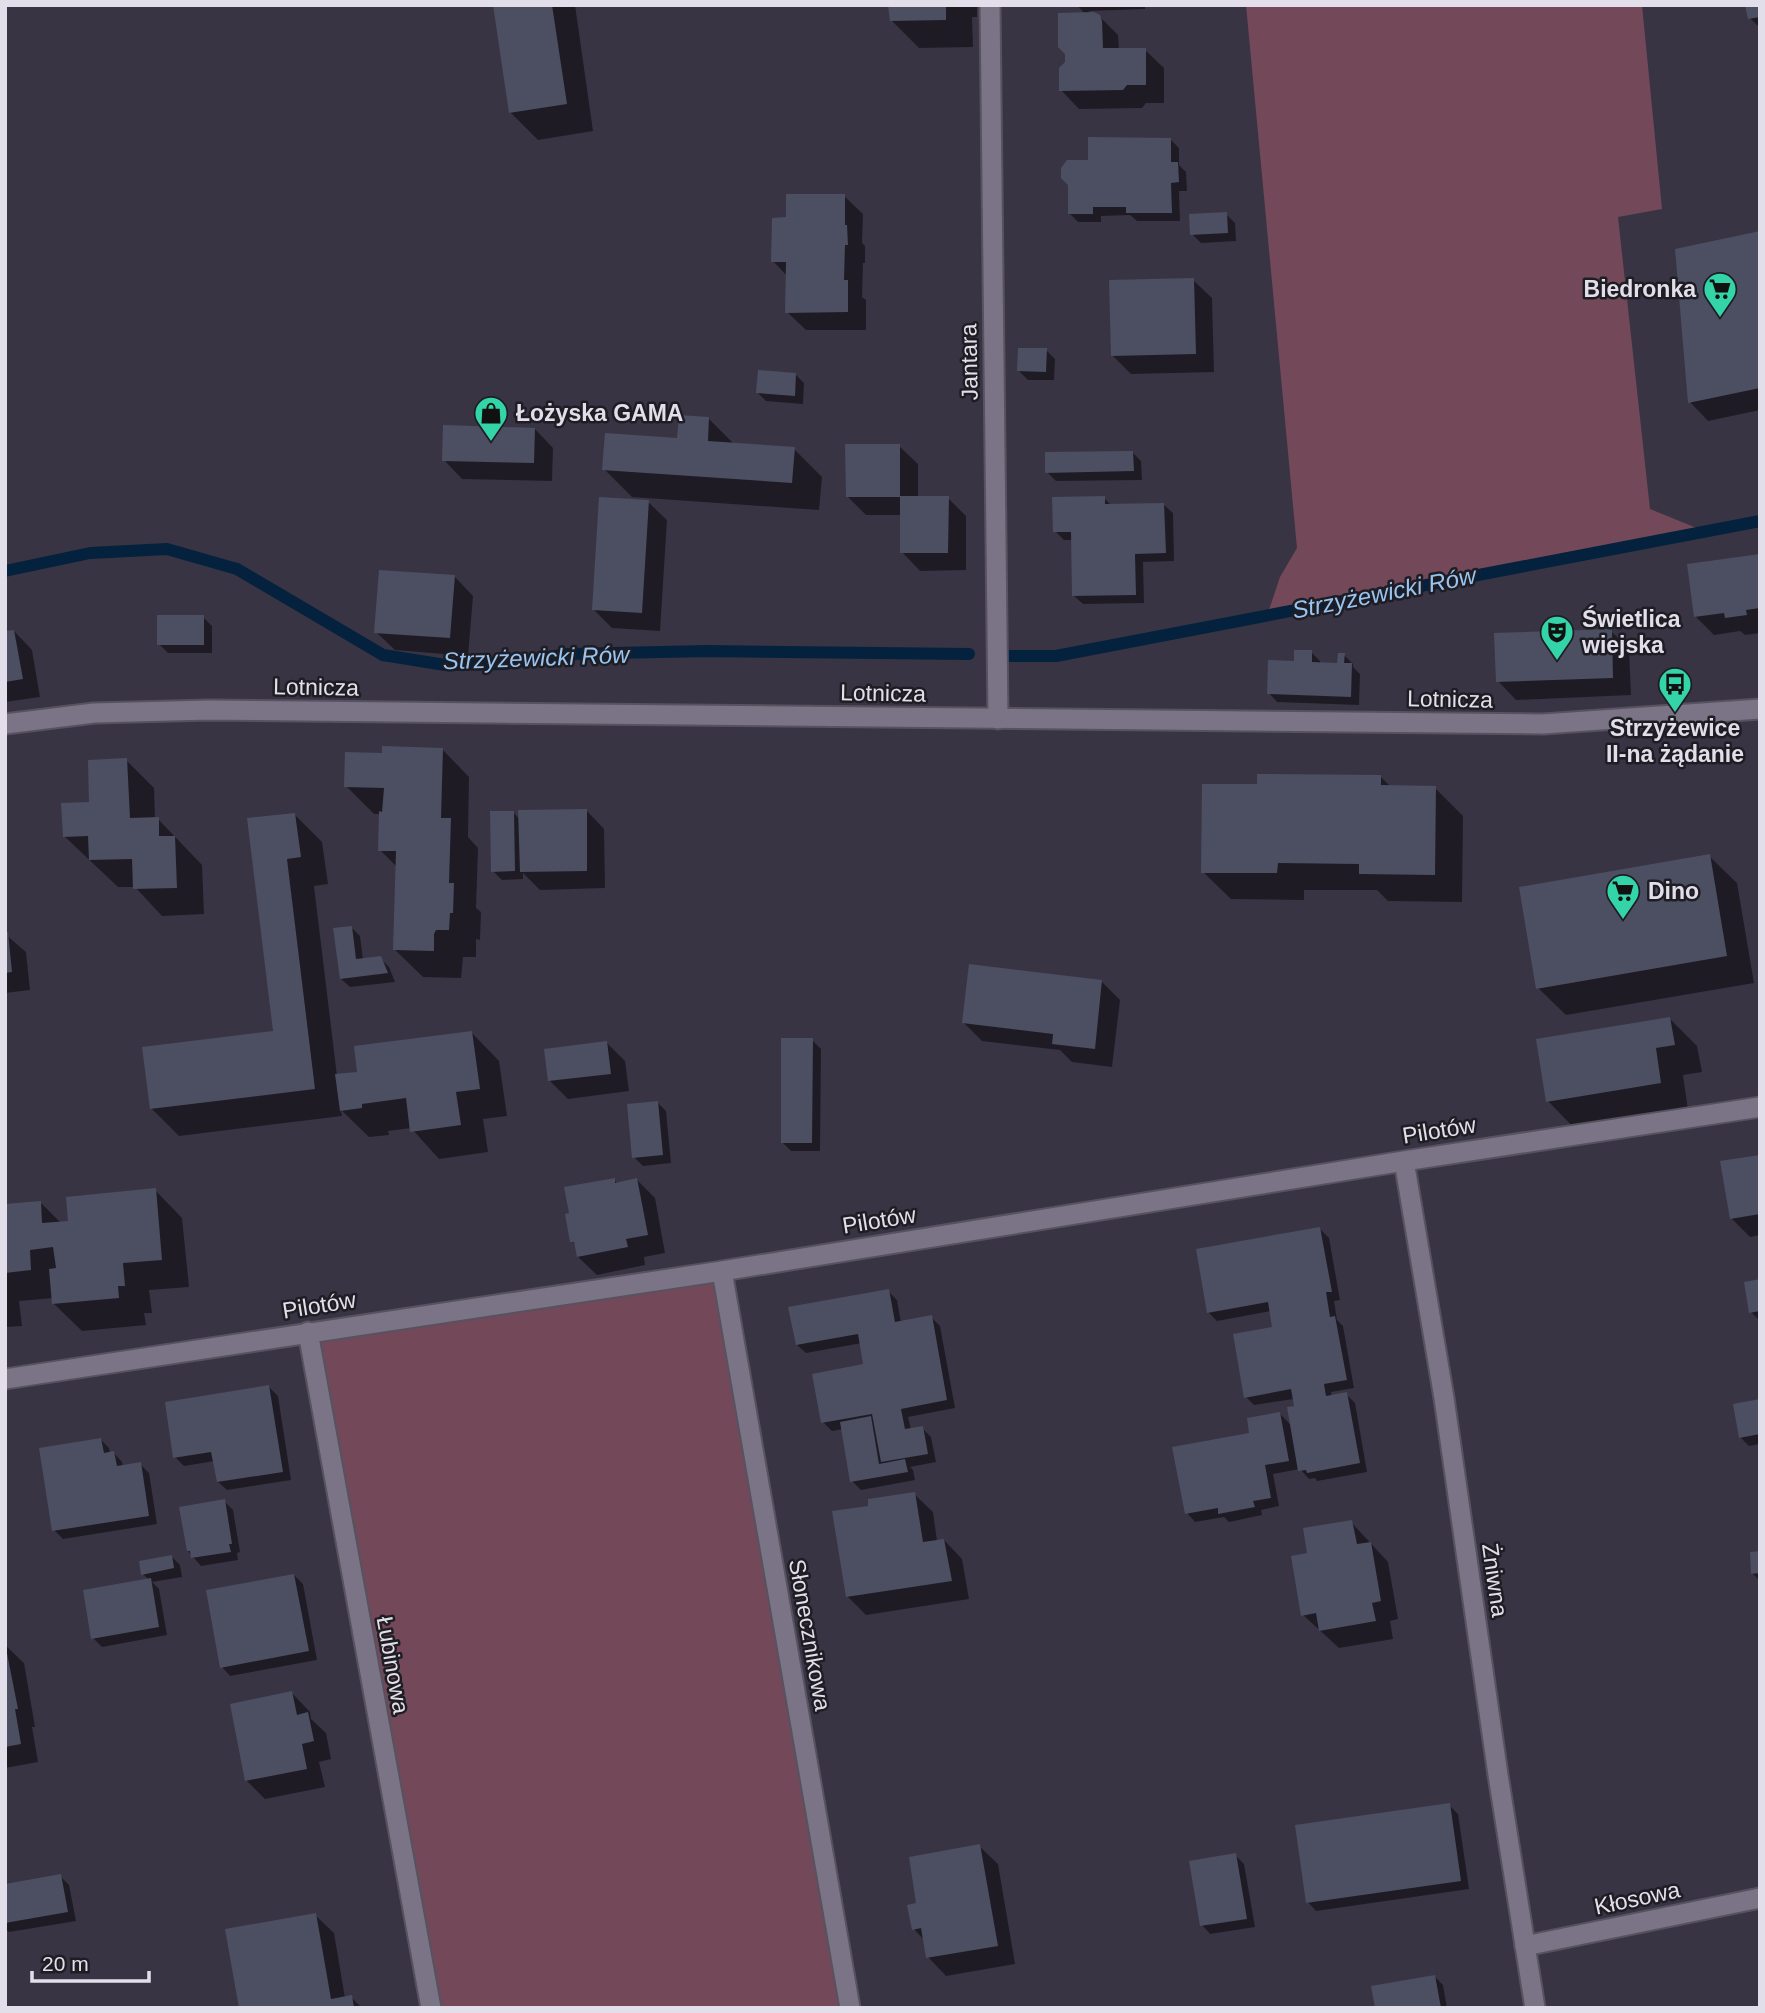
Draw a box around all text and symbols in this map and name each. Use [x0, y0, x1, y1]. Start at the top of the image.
supermarket icon: Biedronka [1701, 270, 1739, 319]
place label: Biedronka [1584, 276, 1696, 302]
street label: Jantara [955, 323, 983, 401]
shop icon: Łożyska GAMA [472, 394, 510, 443]
place label: Łożyska GAMA [516, 400, 683, 426]
water label: Strzyżewicki Rów [1290, 561, 1480, 624]
place label: Świetlica wiejska [1581, 605, 1681, 658]
theatre icon: Świetlica wiejska [1538, 613, 1576, 662]
water label: Strzyżewicki Rów [442, 641, 631, 674]
bus stop icon: Strzyżewice II-na żądanie [1656, 665, 1694, 714]
street label: Lotnicza [273, 673, 359, 701]
street label: Lotnicza [840, 679, 926, 707]
street label: Lotnicza [1407, 685, 1493, 713]
place label: Strzyżewice II-na żądanie [1606, 715, 1744, 767]
supermarket icon: Dino [1604, 872, 1642, 921]
place label: Dino [1648, 878, 1699, 904]
street label: Pilotów [1400, 1111, 1478, 1149]
street label: Pilotów [840, 1201, 918, 1239]
street label: Pilotów [280, 1286, 358, 1324]
street label: Żniwna [1477, 1541, 1513, 1619]
street label: Słonecznikowa [784, 1557, 836, 1713]
street label: Łubinowa [372, 1614, 414, 1716]
street label: Kłosowa [1592, 1876, 1682, 1920]
scale bar [32, 1940, 149, 1984]
text: 20 m [42, 1952, 89, 1975]

